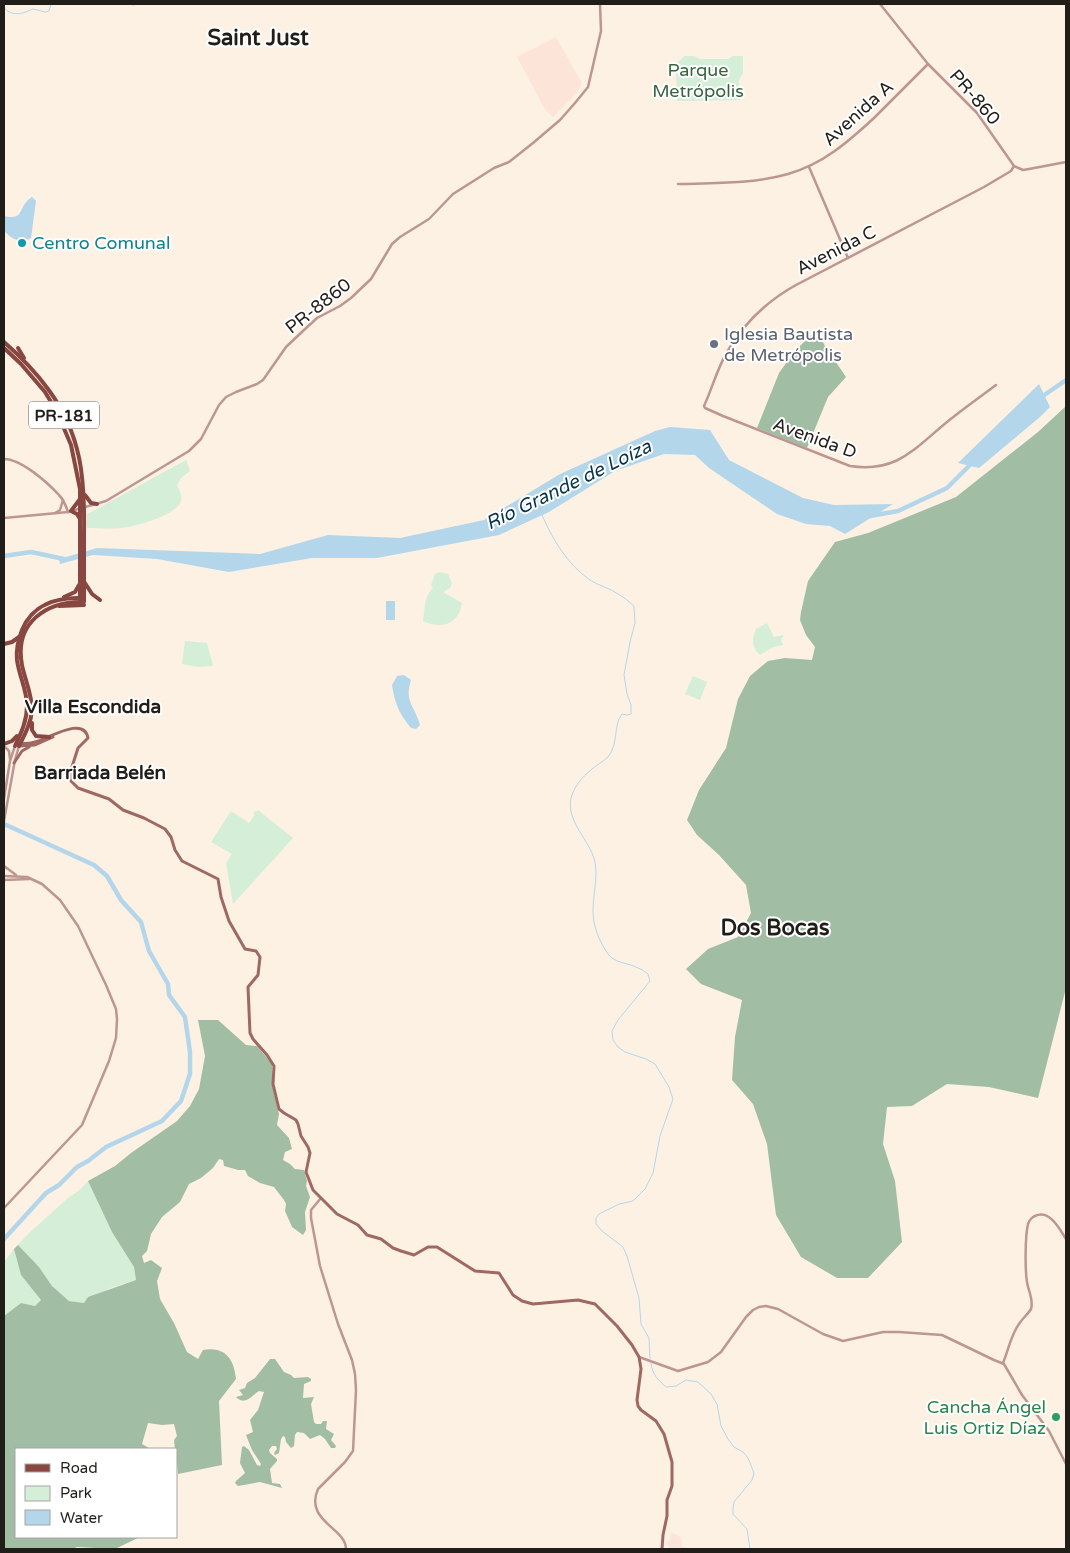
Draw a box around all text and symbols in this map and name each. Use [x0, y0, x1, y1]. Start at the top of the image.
district label: Saint Just [207, 25, 309, 51]
park label: Parque Metrópolis [652, 59, 744, 102]
street label: PR-860 [945, 65, 1005, 129]
street label: Avenida A [818, 76, 898, 150]
street label: Avenida C [792, 221, 880, 279]
place label: Centro Comunal [32, 232, 170, 254]
marker: Centro Comunal [16, 237, 28, 249]
street label: PR-8860 [281, 273, 355, 339]
place label: Iglesia Bautista de Metrópolis [724, 323, 853, 366]
marker: Iglesia Bautista de Metrópolis [708, 338, 720, 350]
road number: PR-181 [29, 402, 99, 428]
street label: Avenida D [770, 413, 860, 463]
water label: Río Grande de Loíza [482, 435, 656, 535]
district label: Villa Escondida [25, 696, 161, 718]
district label: Barriada Belén [34, 762, 166, 784]
district label: Dos Bocas [721, 915, 830, 941]
place label: Cancha Ángel Luis Ortiz Díaz [924, 1396, 1046, 1439]
marker: Cancha Ángel Luis Ortiz Díaz [1050, 1411, 1062, 1423]
legend [15, 1448, 178, 1538]
text: Road [60, 1459, 98, 1477]
text: Park [60, 1484, 92, 1502]
text: Water [60, 1509, 103, 1527]

